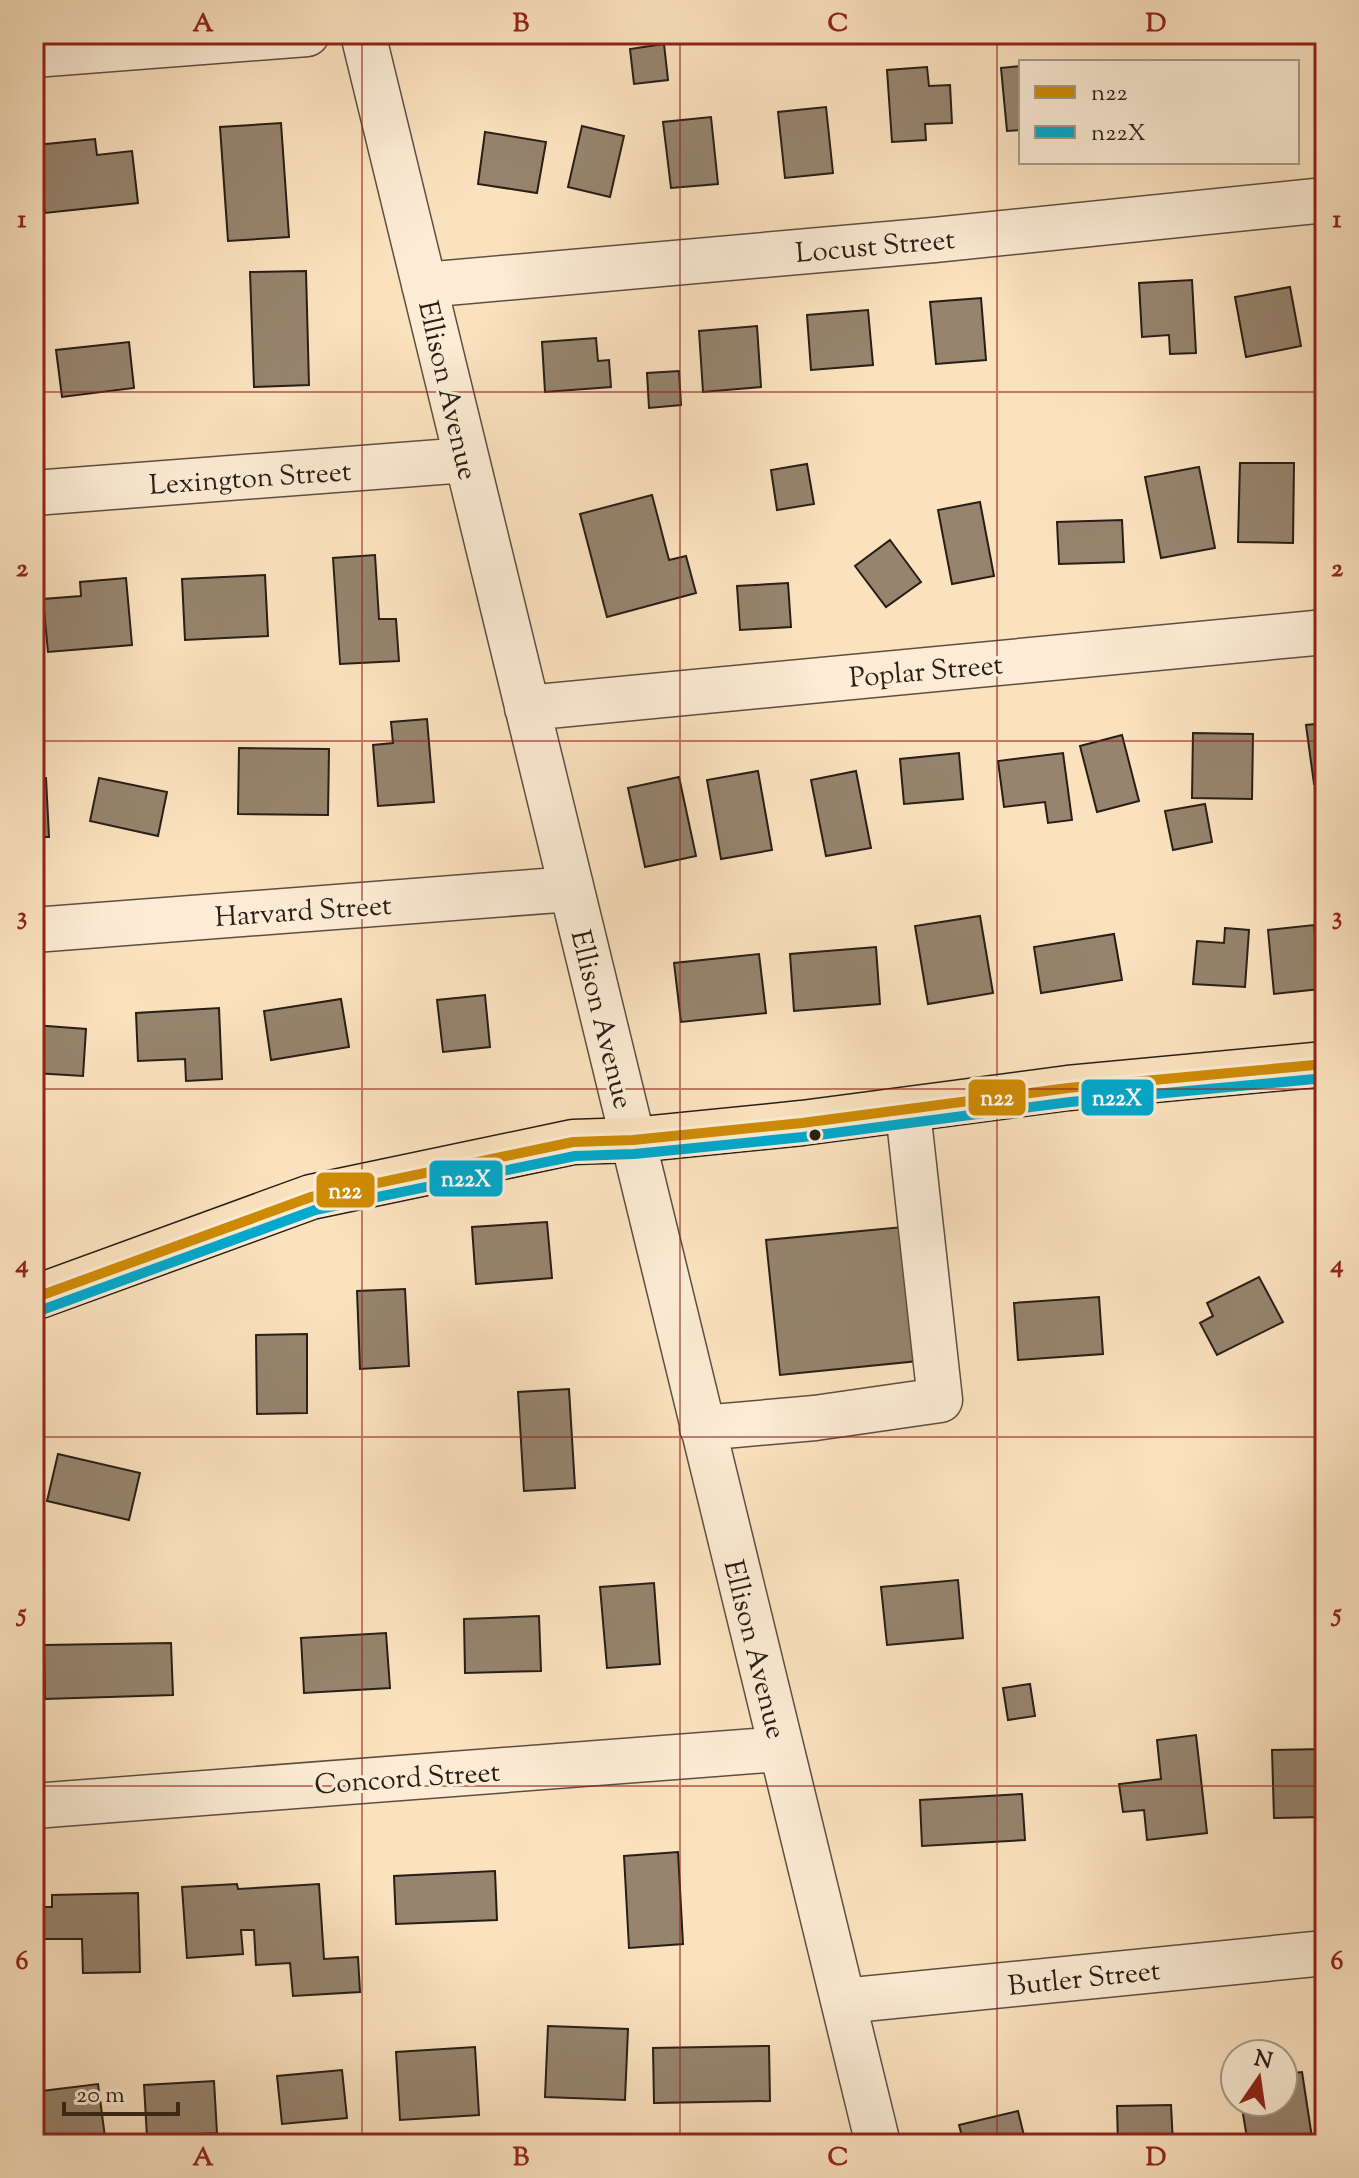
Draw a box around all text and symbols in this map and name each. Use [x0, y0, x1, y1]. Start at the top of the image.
text: A [192, 6, 214, 43]
text: B [513, 6, 530, 43]
text: C [828, 6, 848, 43]
text: D [1146, 6, 1166, 43]
legend [1019, 60, 1299, 164]
text: n22 [1091, 77, 1128, 111]
text: n22X [1091, 117, 1146, 151]
text: 1 [18, 202, 27, 239]
text: 1 [1333, 202, 1342, 239]
street label: Locust Street [794, 221, 957, 275]
street label: Ellison Avenue [406, 297, 486, 484]
street label: Lexington Street [148, 453, 353, 507]
text: 2 [16, 551, 29, 588]
text: 2 [1331, 551, 1344, 588]
street label: Poplar Street [848, 646, 1005, 700]
street label: Harvard Street [214, 887, 393, 939]
text: 3 [17, 899, 27, 936]
text: 3 [1332, 899, 1342, 936]
street label: Ellison Avenue [559, 926, 642, 1113]
line badge: n22 [967, 1078, 1027, 1117]
line badge: n22X [1080, 1078, 1155, 1117]
text: n22 [980, 1084, 1014, 1116]
text: n22X [1092, 1084, 1143, 1116]
unlabelled marker [807, 1127, 823, 1143]
line badge: n22X [428, 1159, 504, 1198]
text: n22X [441, 1165, 492, 1197]
line badge: n22 [315, 1171, 376, 1209]
text: n22 [328, 1177, 362, 1209]
text: 4 [14, 1247, 29, 1284]
text: 4 [1329, 1247, 1344, 1284]
street label: Ellison Avenue [712, 1556, 795, 1743]
text: 5 [16, 1596, 27, 1633]
text: 5 [1331, 1596, 1342, 1633]
street label: Concord Street [313, 1754, 502, 1806]
text: 6 [16, 1944, 29, 1981]
text: 6 [1331, 1944, 1344, 1981]
street label: Butler Street [1006, 1952, 1163, 2008]
north arrow [1219, 2038, 1299, 2118]
text: N [1251, 2044, 1275, 2079]
scale bar [64, 2066, 178, 2116]
text: 20 m [76, 2079, 125, 2113]
text: A [192, 2140, 214, 2177]
text: B [513, 2140, 530, 2177]
text: C [828, 2140, 848, 2177]
text: D [1146, 2140, 1166, 2177]

